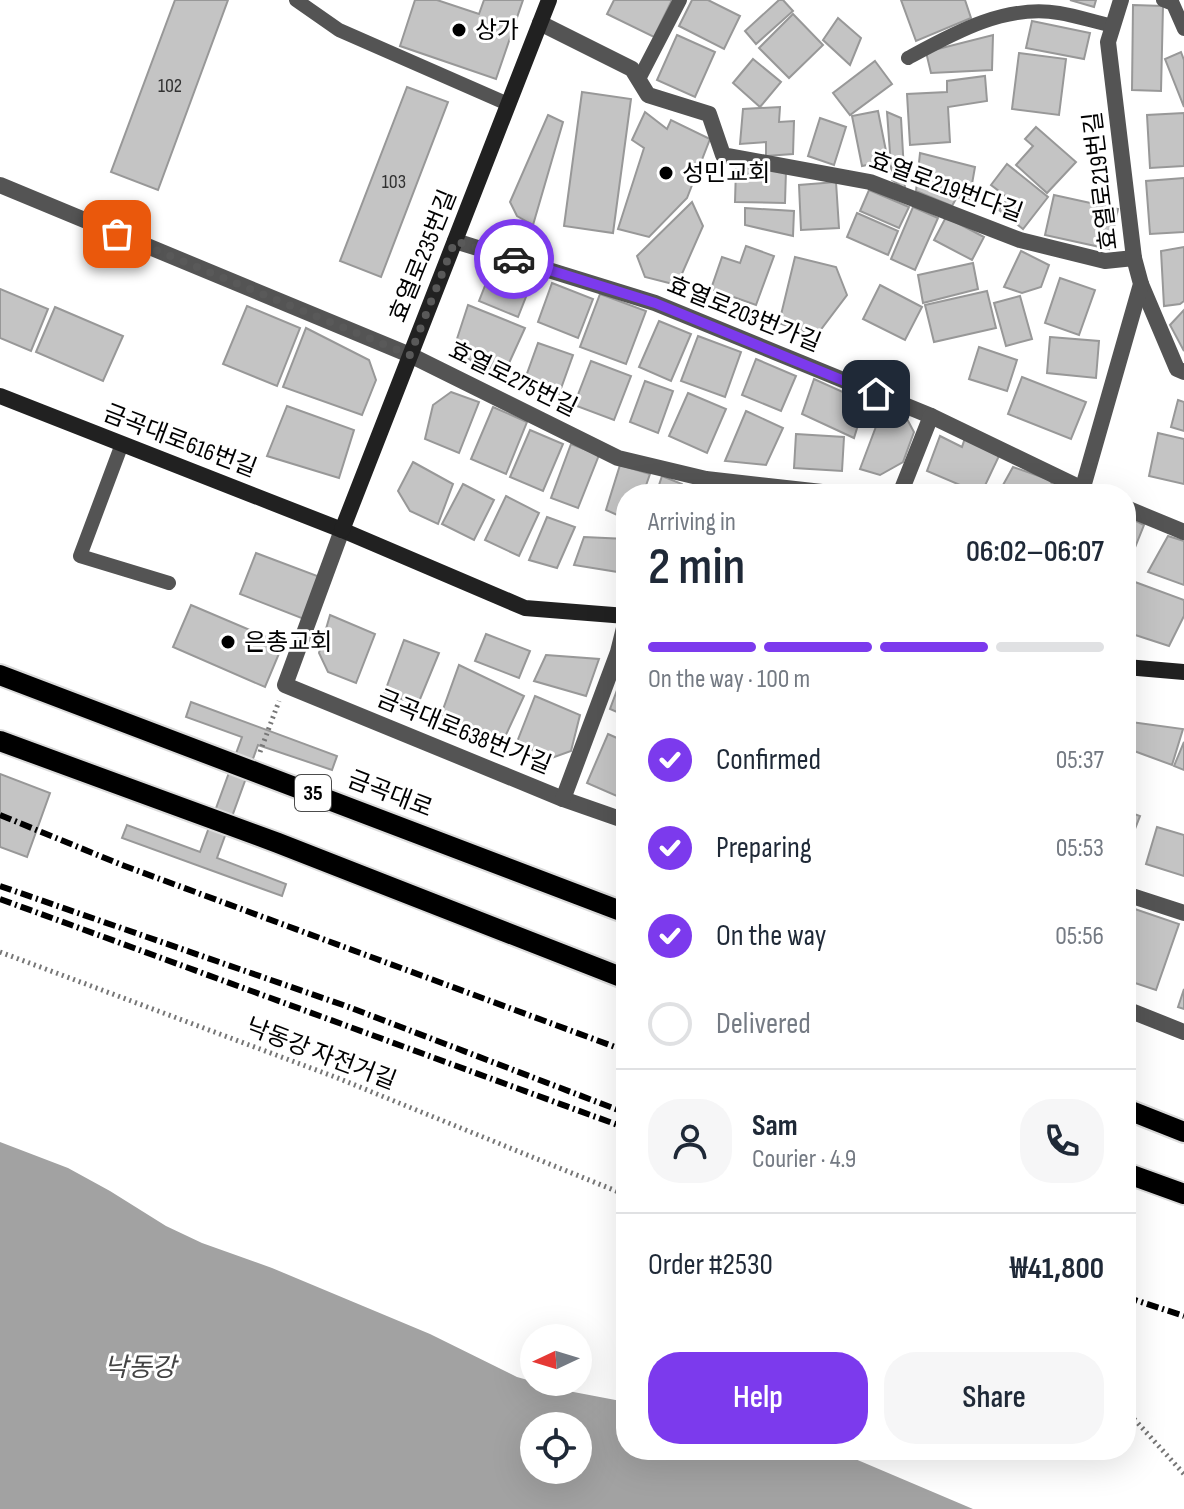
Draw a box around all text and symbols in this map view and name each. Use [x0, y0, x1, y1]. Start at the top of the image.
place label: 상가 [475, 16, 519, 45]
marker: 상가 [450, 21, 468, 39]
house number: 102 [158, 74, 182, 98]
street label: 효열로219번길 [1078, 110, 1124, 252]
street label: 효열로219번다길 [865, 146, 1027, 228]
place label: 성민교회 [682, 159, 770, 188]
marker: 성민교회 [657, 164, 675, 182]
house number: 103 [382, 170, 406, 194]
street label: 효열로235번길 [383, 186, 463, 326]
pin [83, 200, 151, 268]
icon: bag [95, 212, 139, 256]
courier [474, 219, 554, 299]
icon: car [492, 237, 536, 281]
street label: 효열로203번가길 [663, 270, 825, 358]
street label: 효열로275번길 [444, 335, 582, 423]
pin [842, 360, 910, 428]
icon: home [854, 372, 898, 416]
street label: 금곡대로616번길 [99, 398, 261, 484]
text: Arriving in [648, 507, 736, 538]
text: 06:02–06:07 [966, 534, 1104, 570]
text: 2 min [648, 536, 745, 599]
place label: 은총교회 [244, 628, 332, 657]
marker: 은총교회 [219, 633, 237, 651]
text: On the way · 100 m [648, 664, 810, 695]
street label: 금곡대로638번가길 [373, 684, 555, 780]
icon: check [648, 738, 692, 782]
text: Confirmed [716, 742, 821, 778]
text: 05:37 [1056, 745, 1104, 776]
street label: 금곡대로 [344, 765, 436, 823]
road number: 35 [295, 775, 331, 811]
icon: check [648, 826, 692, 870]
text: Preparing [716, 830, 812, 866]
text: 05:53 [1056, 833, 1104, 864]
icon: check [648, 914, 692, 958]
text: On the way [716, 918, 826, 954]
text: 05:56 [1055, 921, 1104, 952]
text: Delivered [716, 1006, 811, 1042]
street label: 낙동강 자전거길 [242, 1012, 400, 1096]
button: person [648, 1099, 732, 1183]
button: phone [1020, 1099, 1104, 1183]
text: Sam [752, 1108, 798, 1144]
text: Courier · 4.9 [752, 1144, 856, 1175]
text: Order #2530 [648, 1247, 773, 1283]
text: ₩41,800 [1010, 1251, 1104, 1287]
north arrow [520, 1324, 592, 1396]
map controls [520, 1324, 592, 1484]
button: Help [648, 1352, 868, 1444]
button: Share [884, 1352, 1104, 1444]
water label: 낙동강 [104, 1353, 179, 1384]
button: locate [520, 1412, 592, 1484]

